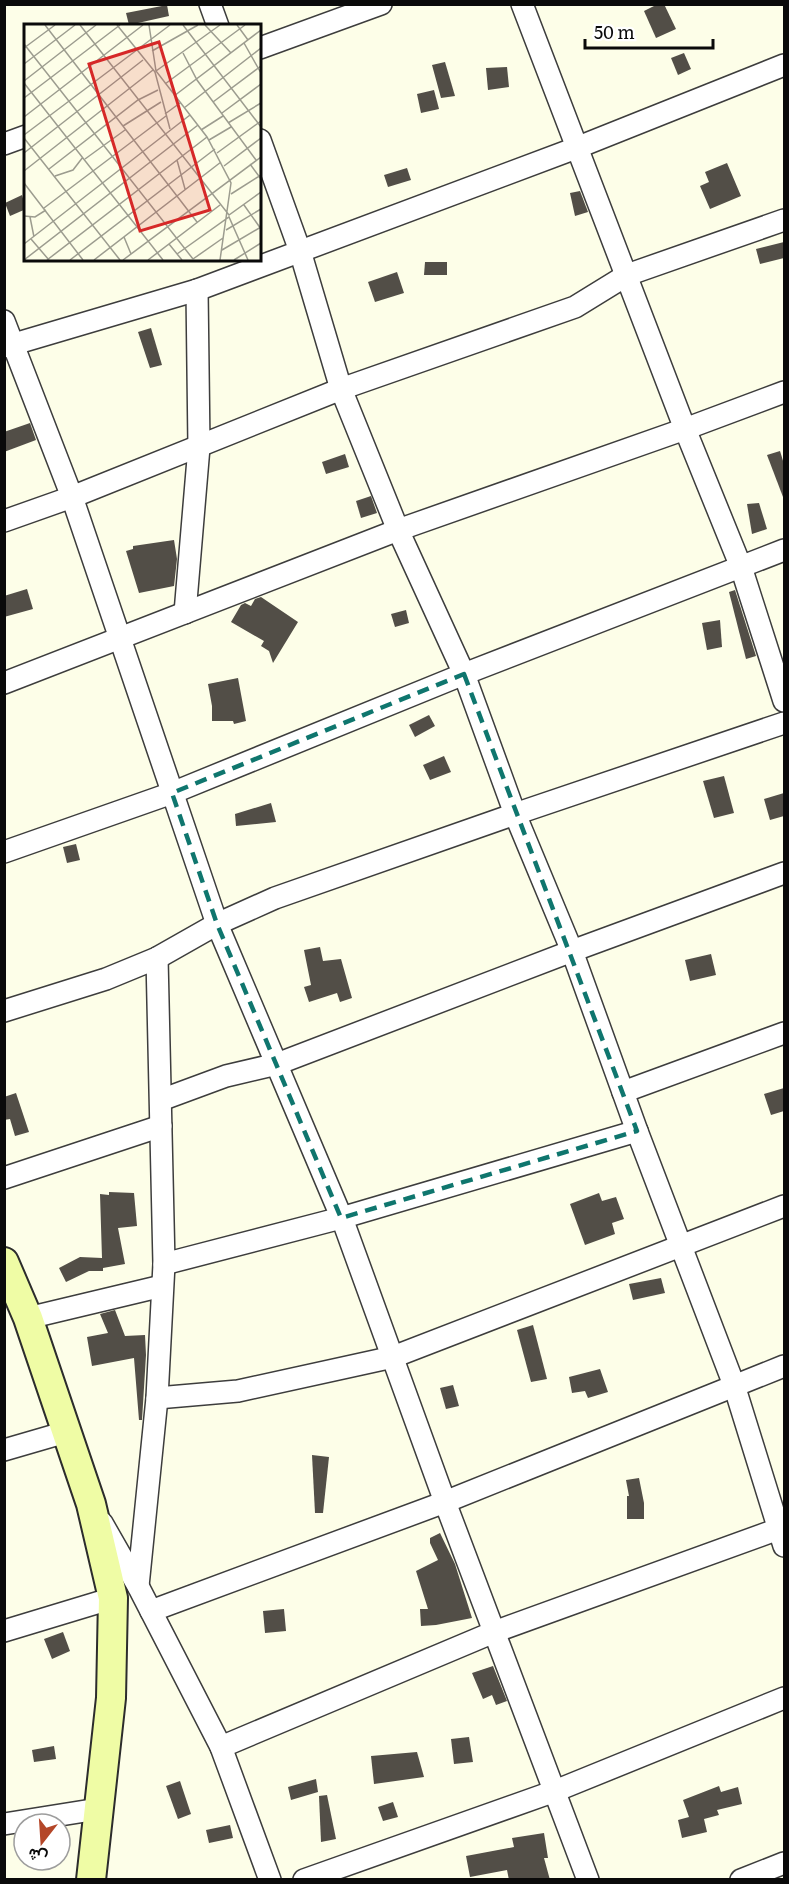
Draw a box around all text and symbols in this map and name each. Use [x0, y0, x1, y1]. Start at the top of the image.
scale bar [585, 12, 712, 50]
text: 50 m [594, 18, 635, 45]
inset map [24, 24, 261, 261]
north arrow [12, 1812, 72, 1872]
text: ش [25, 1843, 50, 1872]

